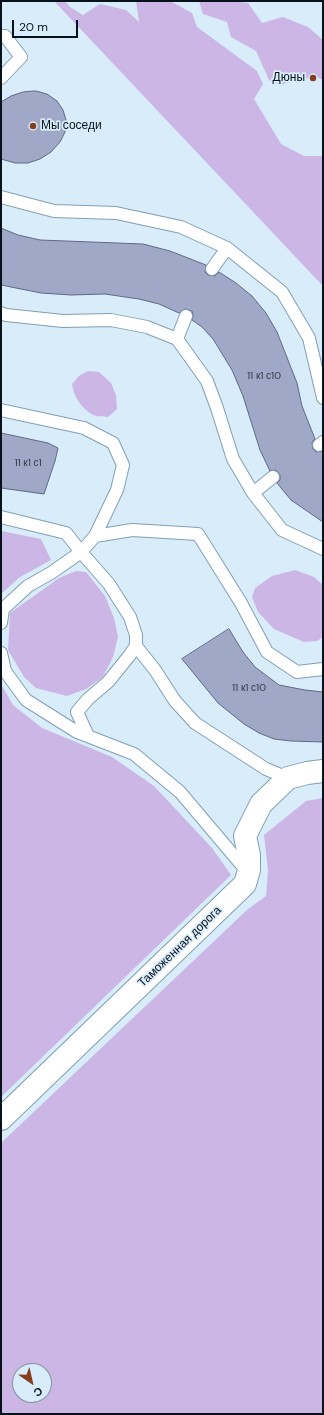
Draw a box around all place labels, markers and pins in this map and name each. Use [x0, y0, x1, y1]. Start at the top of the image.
place label: Дюны [273, 71, 305, 85]
marker: Дюны [308, 73, 318, 83]
place label: Мы соседи [41, 119, 102, 133]
marker: Мы соседи [28, 121, 38, 131]

